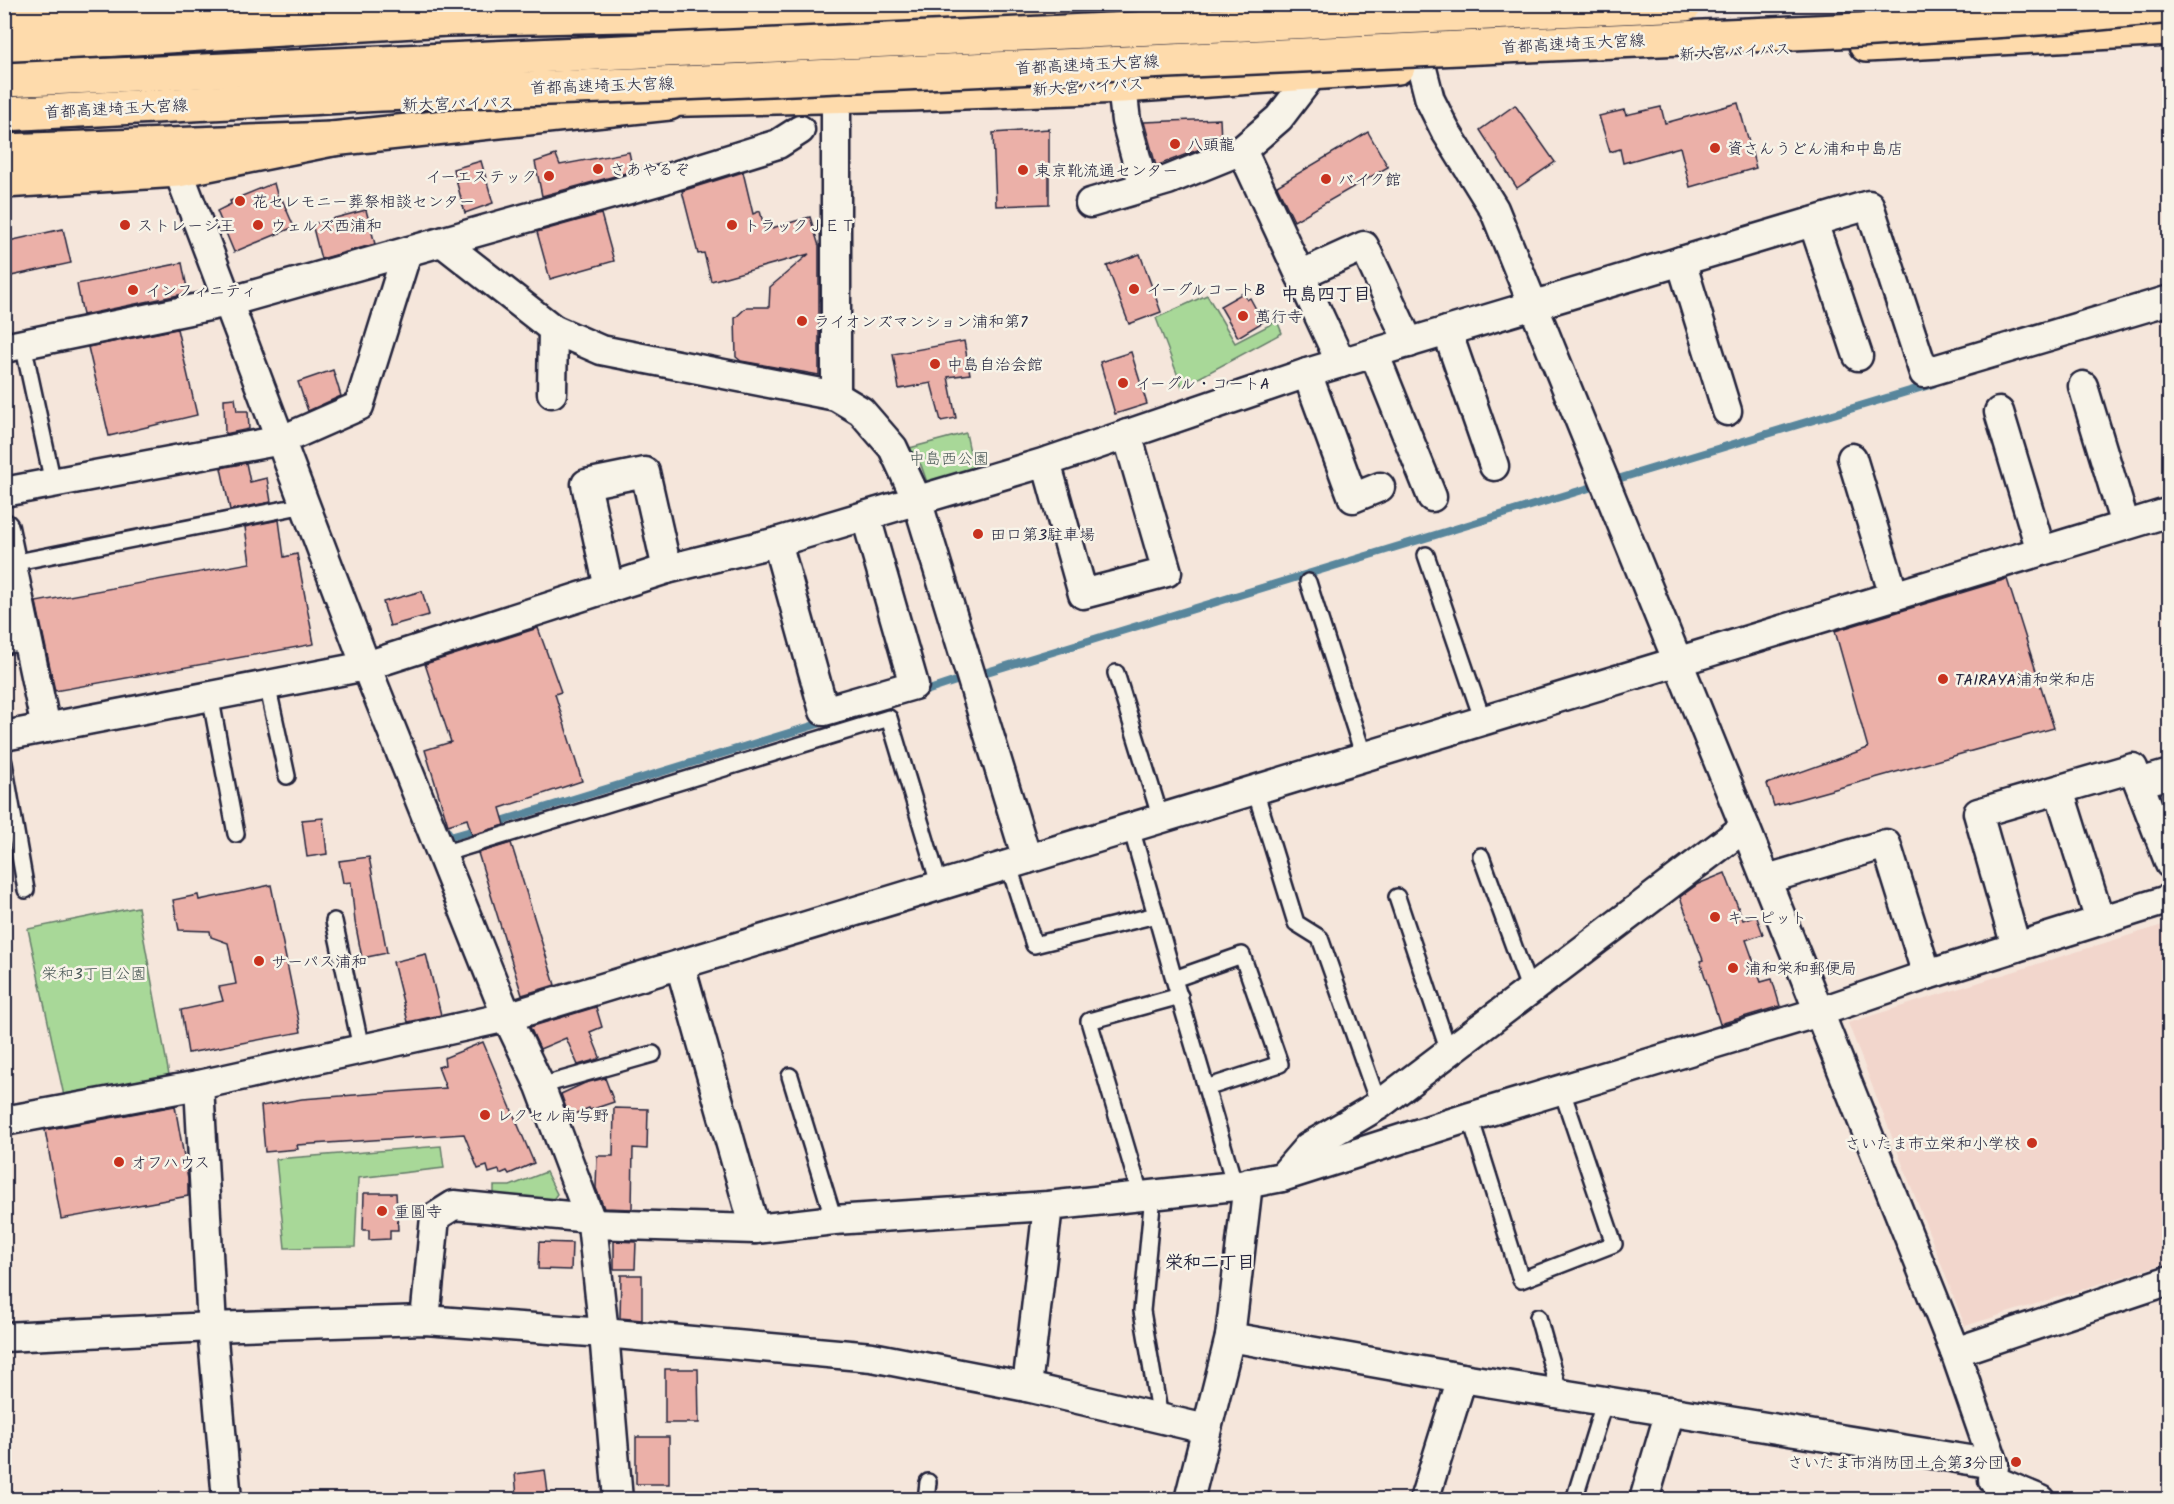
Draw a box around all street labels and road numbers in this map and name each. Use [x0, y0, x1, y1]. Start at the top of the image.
street label: 首都高速埼玉大宮線 [1501, 28, 1646, 61]
street label: 新大宮バイパス [1679, 37, 1791, 68]
street label: 首都高速埼玉大宮線 [1015, 49, 1160, 82]
street label: 首都高速埼玉大宮線 [530, 71, 674, 102]
street label: 新大宮バイパス [1032, 72, 1144, 103]
street label: 新大宮バイパス [402, 91, 514, 118]
street label: 首都高速埼玉大宮線 [44, 93, 189, 126]

